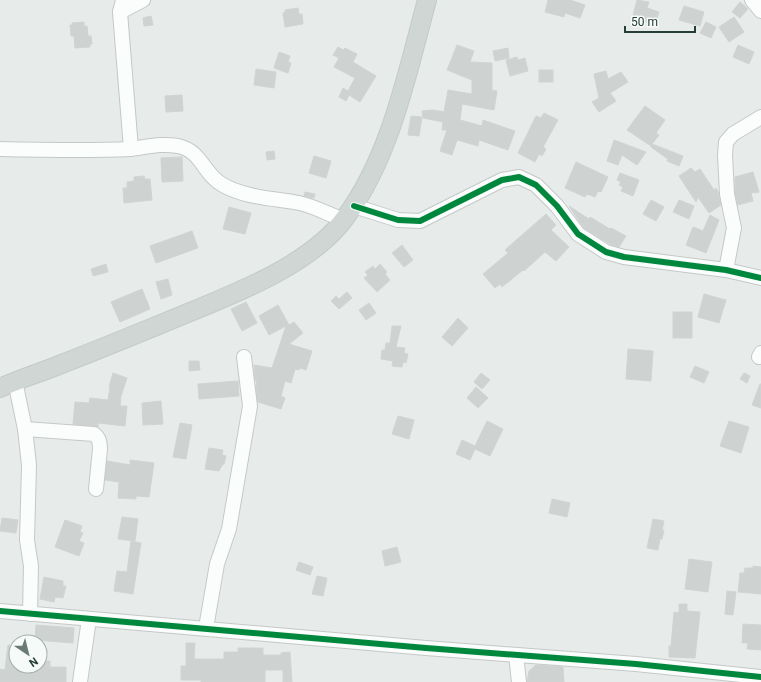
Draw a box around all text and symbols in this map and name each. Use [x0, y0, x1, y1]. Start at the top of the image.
scale bar [625, 8, 695, 34]
text: 50 m [631, 15, 658, 29]
north arrow [8, 634, 48, 674]
text: N [26, 654, 40, 669]

